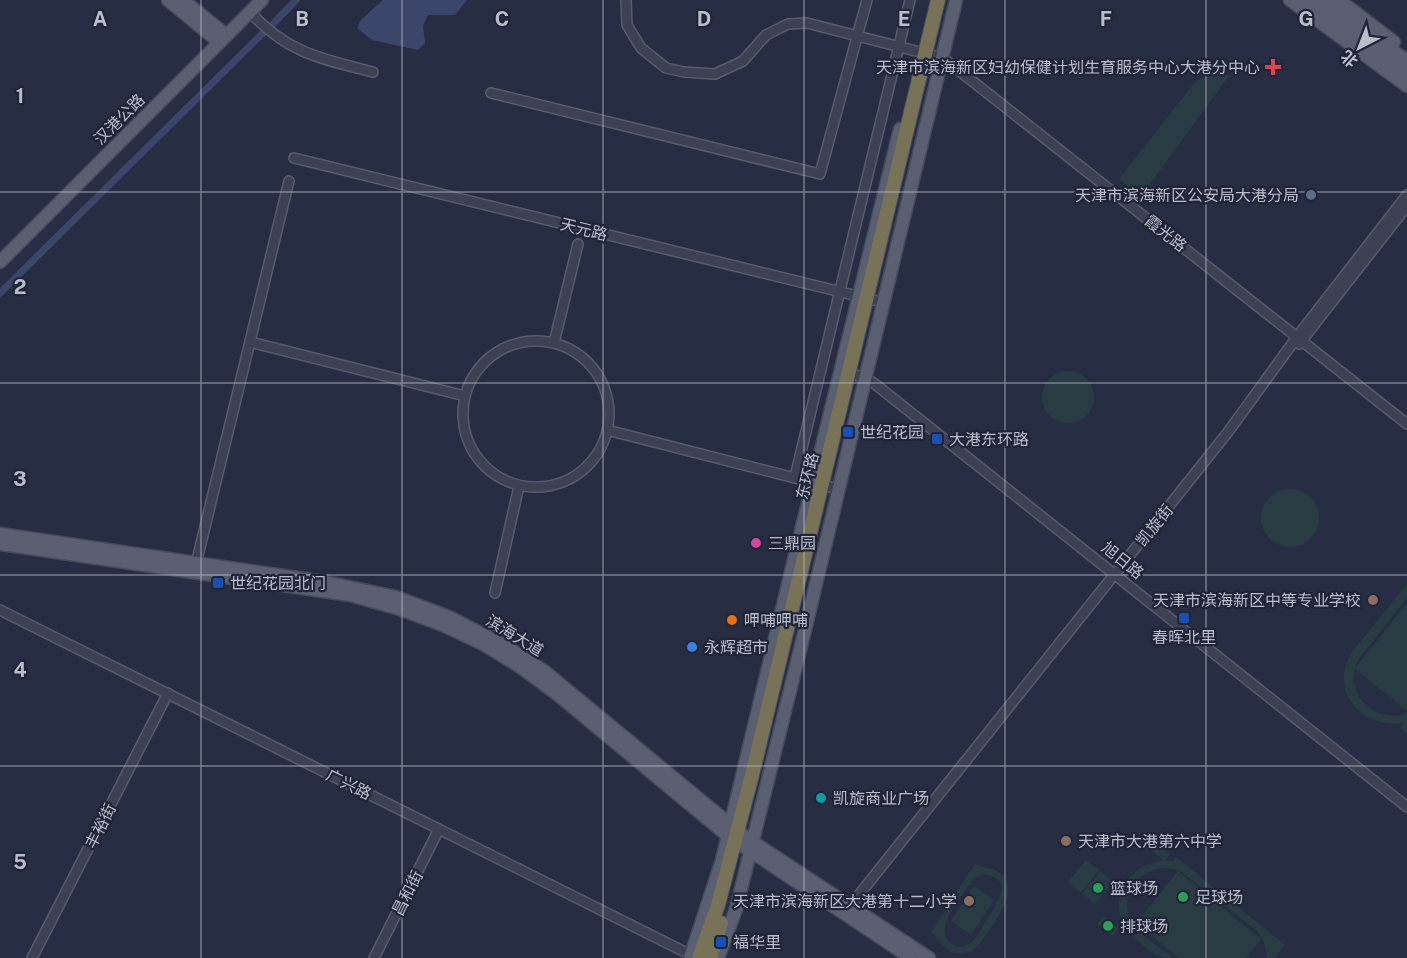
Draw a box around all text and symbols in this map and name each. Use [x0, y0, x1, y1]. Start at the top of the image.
text: A [93, 7, 107, 31]
text: B [295, 7, 309, 31]
text: C [495, 7, 509, 31]
text: D [697, 7, 711, 31]
text: E [898, 7, 910, 31]
text: F [1100, 7, 1112, 31]
text: G [1298, 7, 1314, 31]
north arrow [1329, 18, 1389, 78]
text: 北 [1337, 46, 1362, 71]
place label: 天津市滨海新区妇幼保健计划生育服务中心大港分中心 [876, 58, 1260, 77]
marker: 天津市滨海新区妇幼保健计划生育服务中心大港分中心 [1264, 58, 1282, 76]
text: 1 [16, 84, 24, 108]
street label: 汉港公路 [90, 90, 149, 149]
place label: 天津市滨海新区公安局大港分局 [1075, 186, 1299, 205]
marker: 天津市滨海新区公安局大港分局 [1304, 188, 1318, 202]
street label: 霞光路 [1141, 211, 1190, 256]
street label: 天元路 [558, 214, 609, 245]
text: 2 [14, 275, 26, 299]
place label: 世纪花园 [860, 423, 924, 442]
marker: 世纪花园 [841, 425, 855, 439]
place label: 大港东环路 [949, 430, 1029, 449]
marker: 大港东环路 [930, 432, 944, 446]
street label: 东环路 [792, 451, 823, 502]
text: 3 [13, 467, 27, 491]
street label: 凯旋街 [1132, 501, 1177, 550]
place label: 三鼎园 [768, 534, 816, 553]
marker: 三鼎园 [749, 536, 763, 550]
street label: 旭日路 [1098, 538, 1147, 583]
place label: 世纪花园北门 [230, 574, 326, 593]
marker: 世纪花园北门 [211, 576, 225, 590]
place label: 天津市滨海新区中等专业学校 [1153, 591, 1361, 610]
marker: 天津市滨海新区中等专业学校 [1366, 593, 1380, 607]
street label: 滨海大道 [482, 611, 547, 660]
place label: 呷哺呷哺 [744, 611, 808, 630]
marker: 春晖北里 [1177, 611, 1191, 625]
marker: 呷哺呷哺 [725, 613, 739, 627]
place label: 春晖北里 [1152, 628, 1216, 647]
place label: 永辉超市 [704, 638, 768, 657]
marker: 永辉超市 [685, 640, 699, 654]
text: 4 [13, 658, 27, 682]
street label: 广兴路 [323, 765, 375, 804]
place label: 凯旋商业广场 [833, 789, 929, 808]
marker: 凯旋商业广场 [814, 791, 828, 805]
street label: 丰裕街 [81, 801, 120, 852]
place label: 天津市大港第六中学 [1078, 832, 1222, 851]
marker: 天津市大港第六中学 [1059, 834, 1073, 848]
text: 5 [13, 850, 27, 874]
street label: 昌和街 [388, 868, 427, 919]
place label: 篮球场 [1110, 879, 1158, 898]
marker: 篮球场 [1091, 881, 1105, 895]
place label: 足球场 [1195, 888, 1243, 907]
marker: 足球场 [1176, 890, 1190, 904]
place label: 天津市滨海新区大港第十二小学 [733, 892, 957, 911]
marker: 天津市滨海新区大港第十二小学 [962, 894, 976, 908]
place label: 排球场 [1120, 917, 1168, 936]
marker: 排球场 [1101, 919, 1115, 933]
place label: 福华里 [733, 933, 781, 952]
marker: 福华里 [714, 935, 728, 949]

